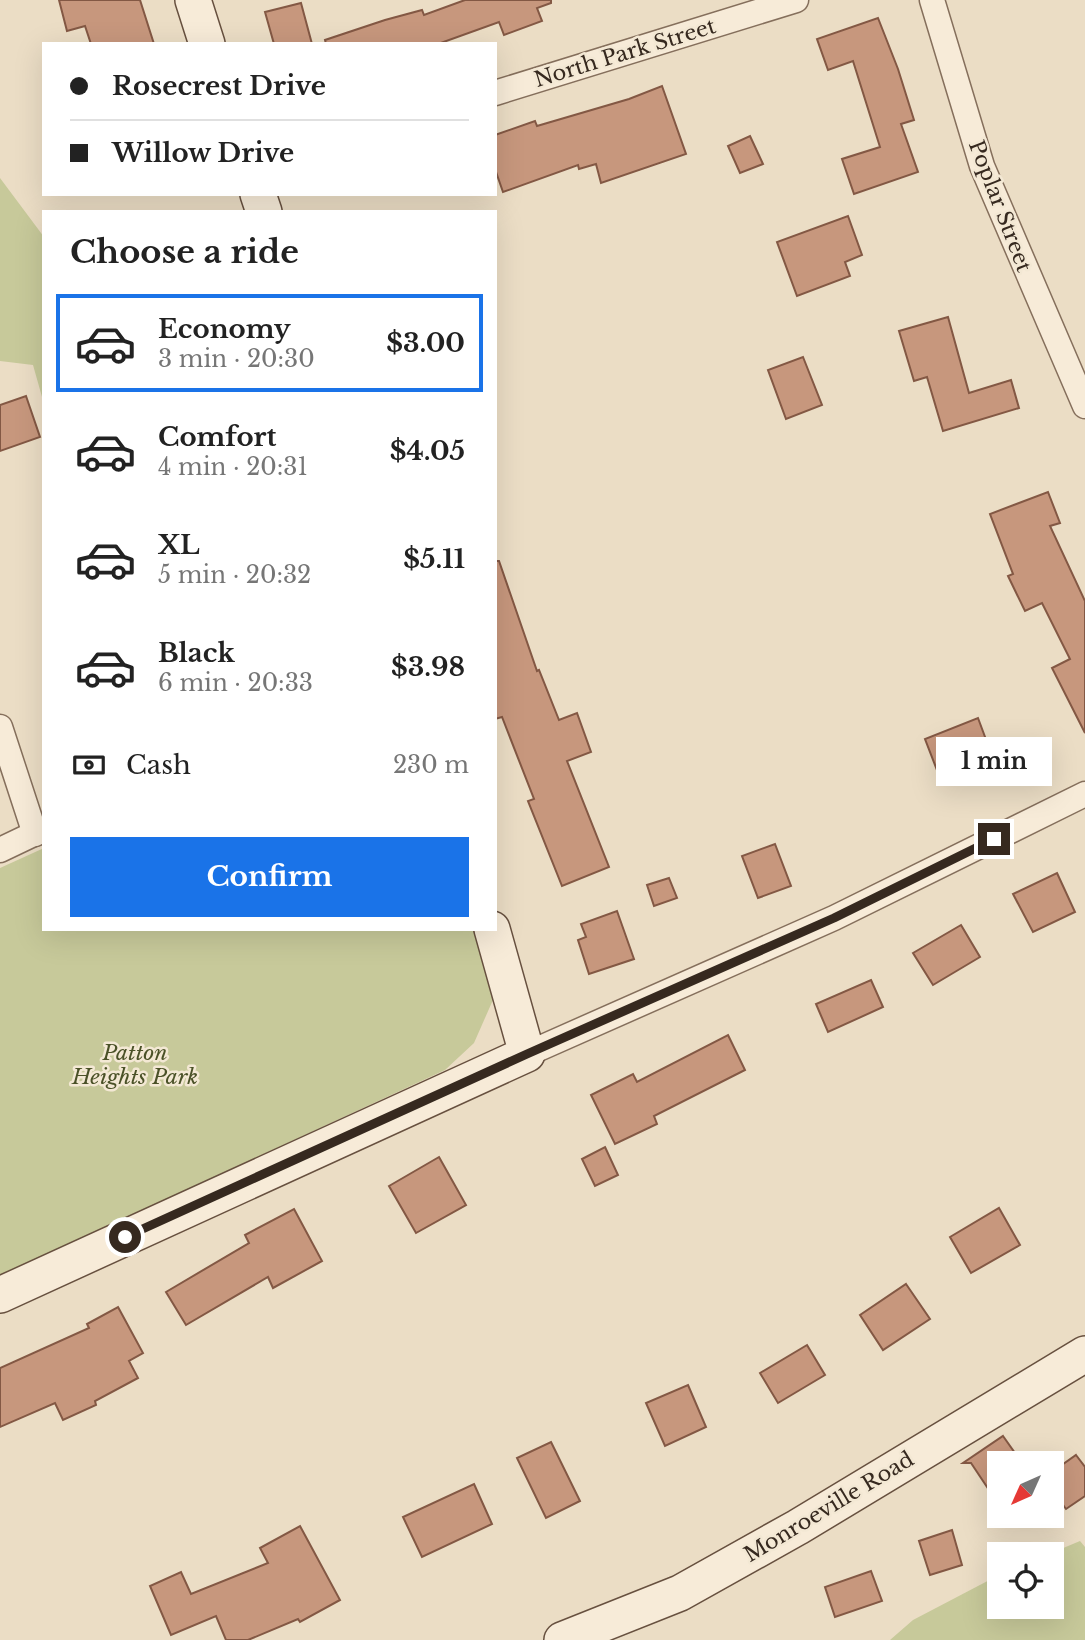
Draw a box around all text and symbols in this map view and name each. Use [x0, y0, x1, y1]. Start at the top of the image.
street label: North Park Street [531, 13, 719, 93]
text: Rosecrest Drive [112, 70, 326, 102]
street label: Poplar Street [963, 136, 1037, 276]
text: Willow Drive [112, 137, 294, 169]
text: Choose a ride [70, 232, 299, 272]
icon: car [74, 312, 137, 375]
text: Economy [158, 313, 291, 345]
text: $3.00 [386, 327, 465, 359]
text: 3 min · 20:30 [158, 345, 315, 373]
icon: car [74, 420, 137, 483]
text: Comfort [158, 421, 276, 453]
text: $4.05 [390, 435, 465, 467]
text: 4 min · 20:31 [158, 453, 308, 481]
icon: car [74, 528, 137, 591]
text: XL [158, 529, 200, 561]
text: $5.11 [403, 543, 465, 575]
text: 5 min · 20:32 [158, 561, 311, 589]
icon: car [74, 636, 137, 699]
text: Black [158, 637, 235, 669]
text: $3.98 [391, 651, 465, 683]
text: 6 min · 20:33 [158, 669, 313, 697]
callout: 1 min [936, 738, 1052, 786]
icon: cash [70, 746, 108, 784]
text: 1 min [961, 747, 1027, 775]
text: Cash [126, 749, 191, 781]
text: 230 m [393, 751, 469, 779]
route end [978, 823, 1010, 855]
button: Confirm [70, 837, 469, 917]
park label: Patton Heights Park [71, 1040, 198, 1090]
route start [109, 1221, 141, 1253]
street label: Monroeville Road [739, 1446, 919, 1568]
north arrow [987, 1451, 1064, 1528]
map controls [987, 1451, 1064, 1619]
button: locate [987, 1542, 1064, 1619]

